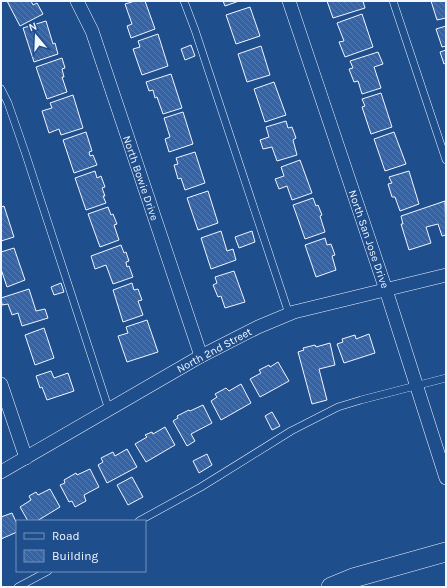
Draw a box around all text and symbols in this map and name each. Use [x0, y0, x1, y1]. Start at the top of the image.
north arrow [16, 16, 56, 56]
text: N [27, 20, 39, 34]
street label: North Bowie Drive [120, 134, 161, 223]
street label: North San Jose Drive [346, 188, 392, 290]
street label: North 2nd Street [174, 325, 254, 376]
legend [16, 520, 146, 572]
text: Road [52, 529, 80, 543]
text: Building [52, 549, 99, 563]

